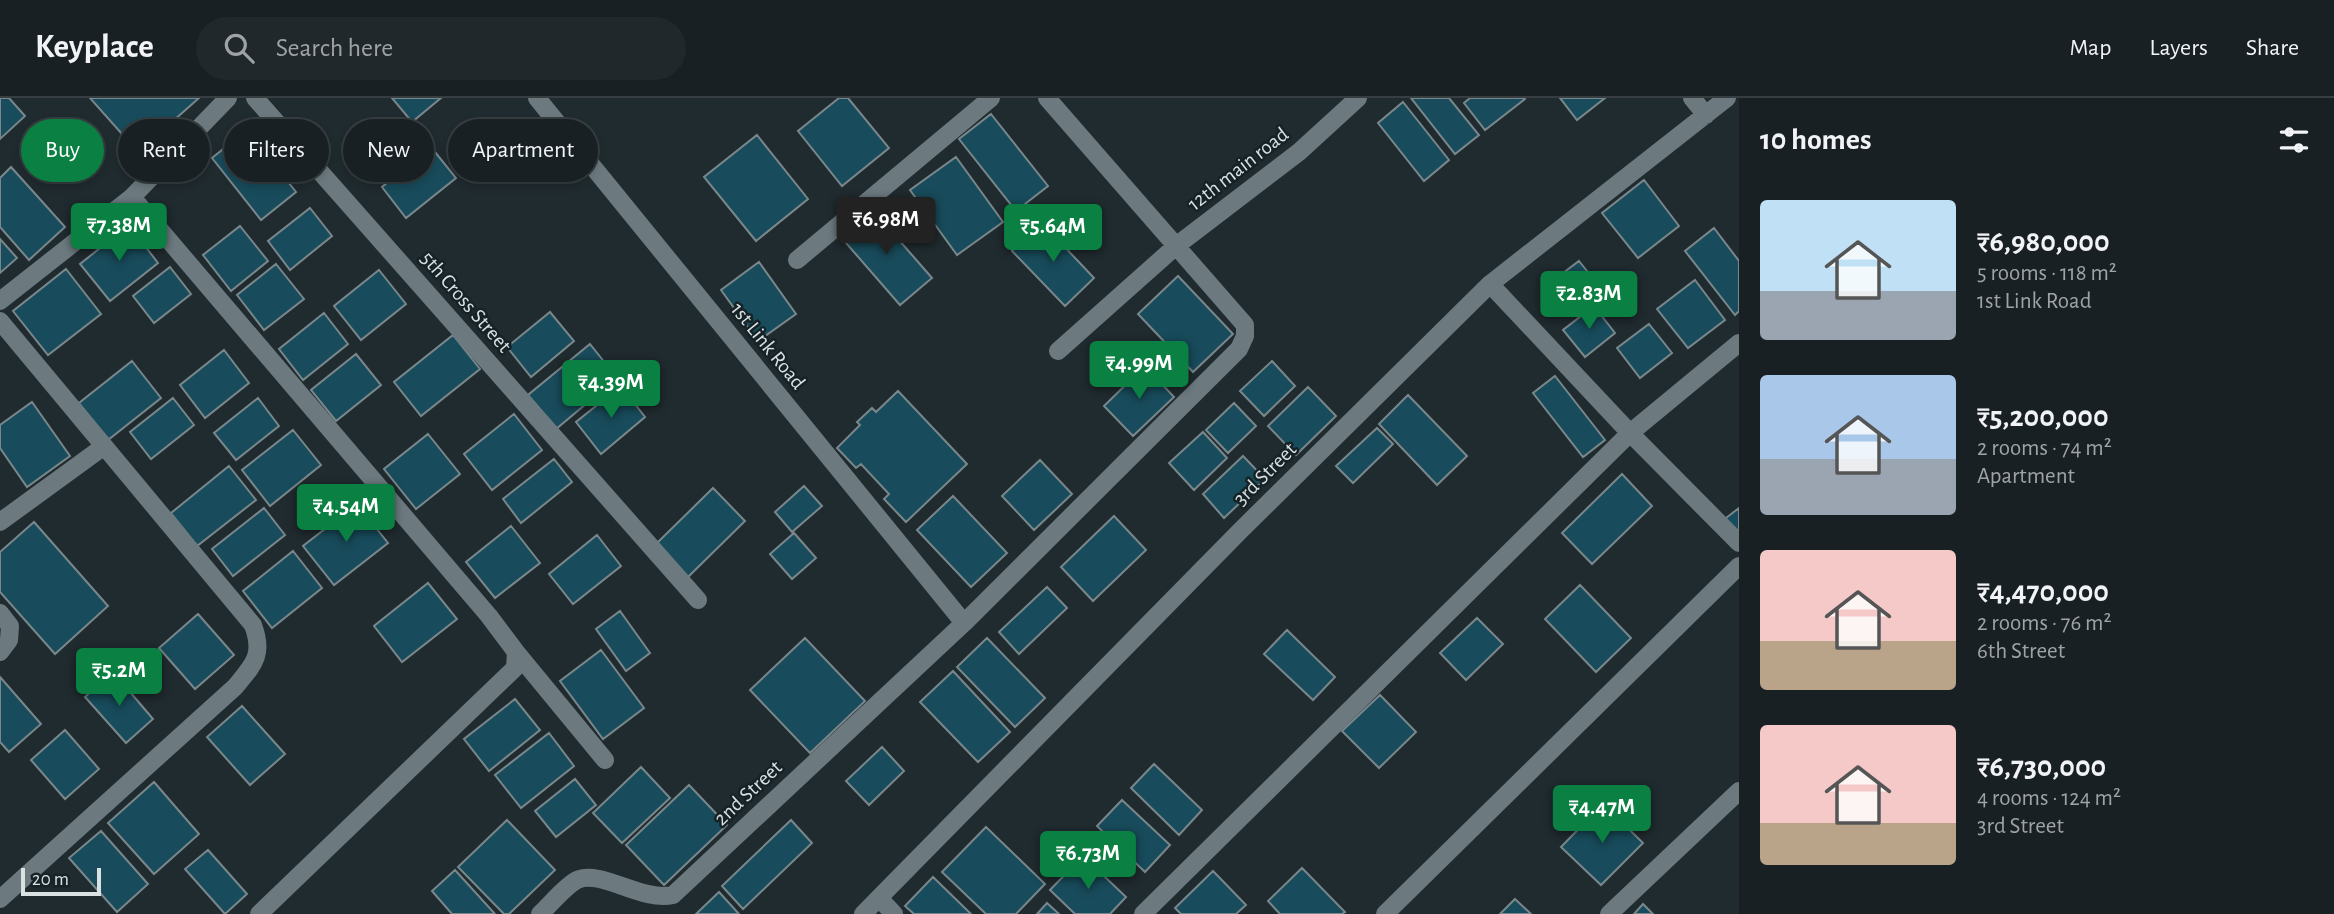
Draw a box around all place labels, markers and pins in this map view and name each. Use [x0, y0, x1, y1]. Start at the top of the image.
pin: ₹6.98M [829, 198, 943, 257]
pin: ₹7.38M [62, 204, 176, 263]
pin: ₹5.64M [996, 204, 1110, 264]
pin: ₹2.83M [1532, 272, 1646, 331]
pin: ₹4.99M [1082, 342, 1196, 401]
pin: ₹4.39M [554, 360, 668, 420]
pin: ₹4.54M [289, 484, 403, 544]
pin: ₹5.2M [70, 648, 168, 708]
pin: ₹4.47M [1545, 786, 1659, 845]
pin: ₹6.73M [1031, 832, 1145, 891]

